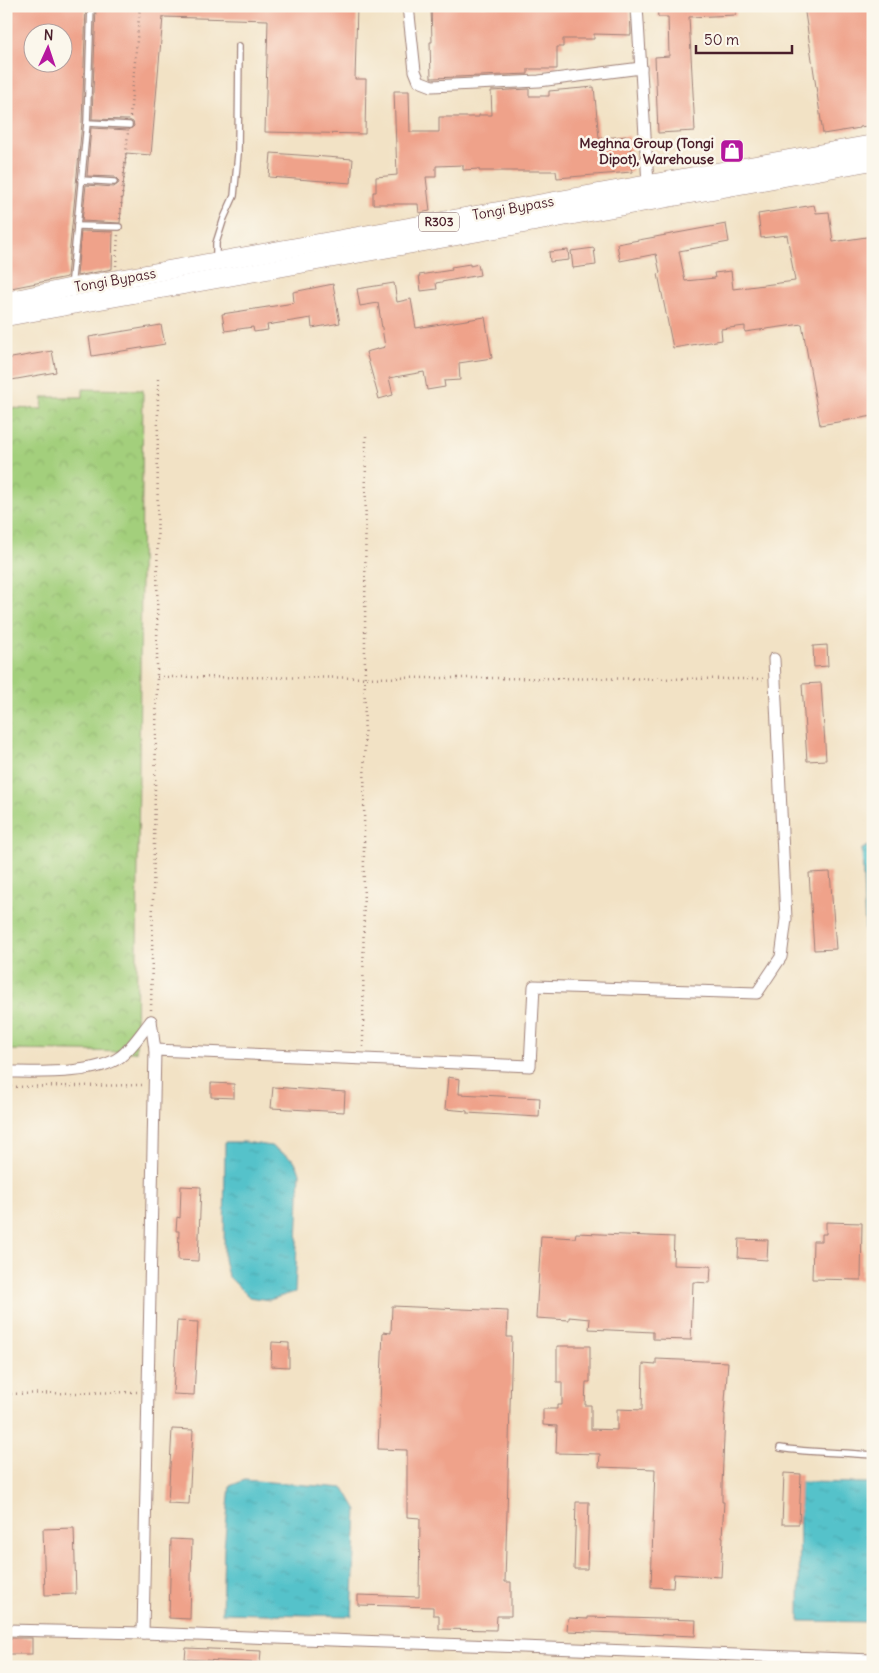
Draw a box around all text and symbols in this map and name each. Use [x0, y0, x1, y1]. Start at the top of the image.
north arrow [22, 22, 72, 72]
scale bar [696, 22, 793, 54]
text: N [43, 26, 54, 44]
text: 50 m [704, 30, 739, 49]
place label: Meghna Group (Tongi Dipot), Warehouse [579, 134, 714, 168]
shop icon: Meghna Group (Tongi Dipot), Warehouse [719, 138, 745, 164]
street label: Tongi Bypass [471, 192, 555, 224]
road number: R303 [419, 212, 459, 232]
street label: Tongi Bypass [73, 264, 157, 296]

